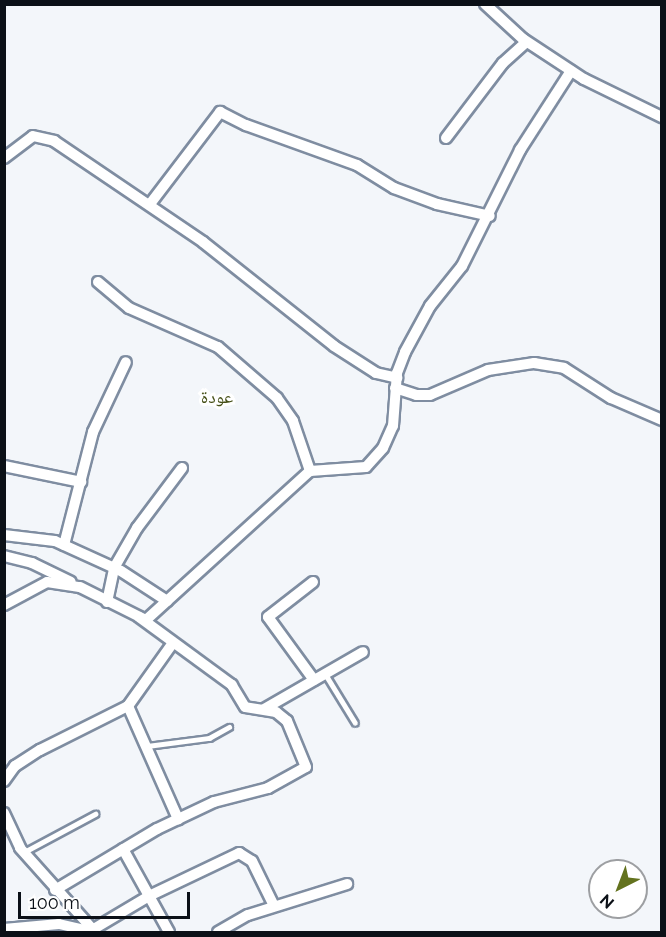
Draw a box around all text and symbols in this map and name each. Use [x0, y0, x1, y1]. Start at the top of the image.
district label: عودة [201, 386, 233, 408]
north arrow [588, 859, 648, 919]
scale bar [21, 880, 194, 918]
text: N [596, 890, 618, 912]
text: 100 m [29, 892, 80, 913]

